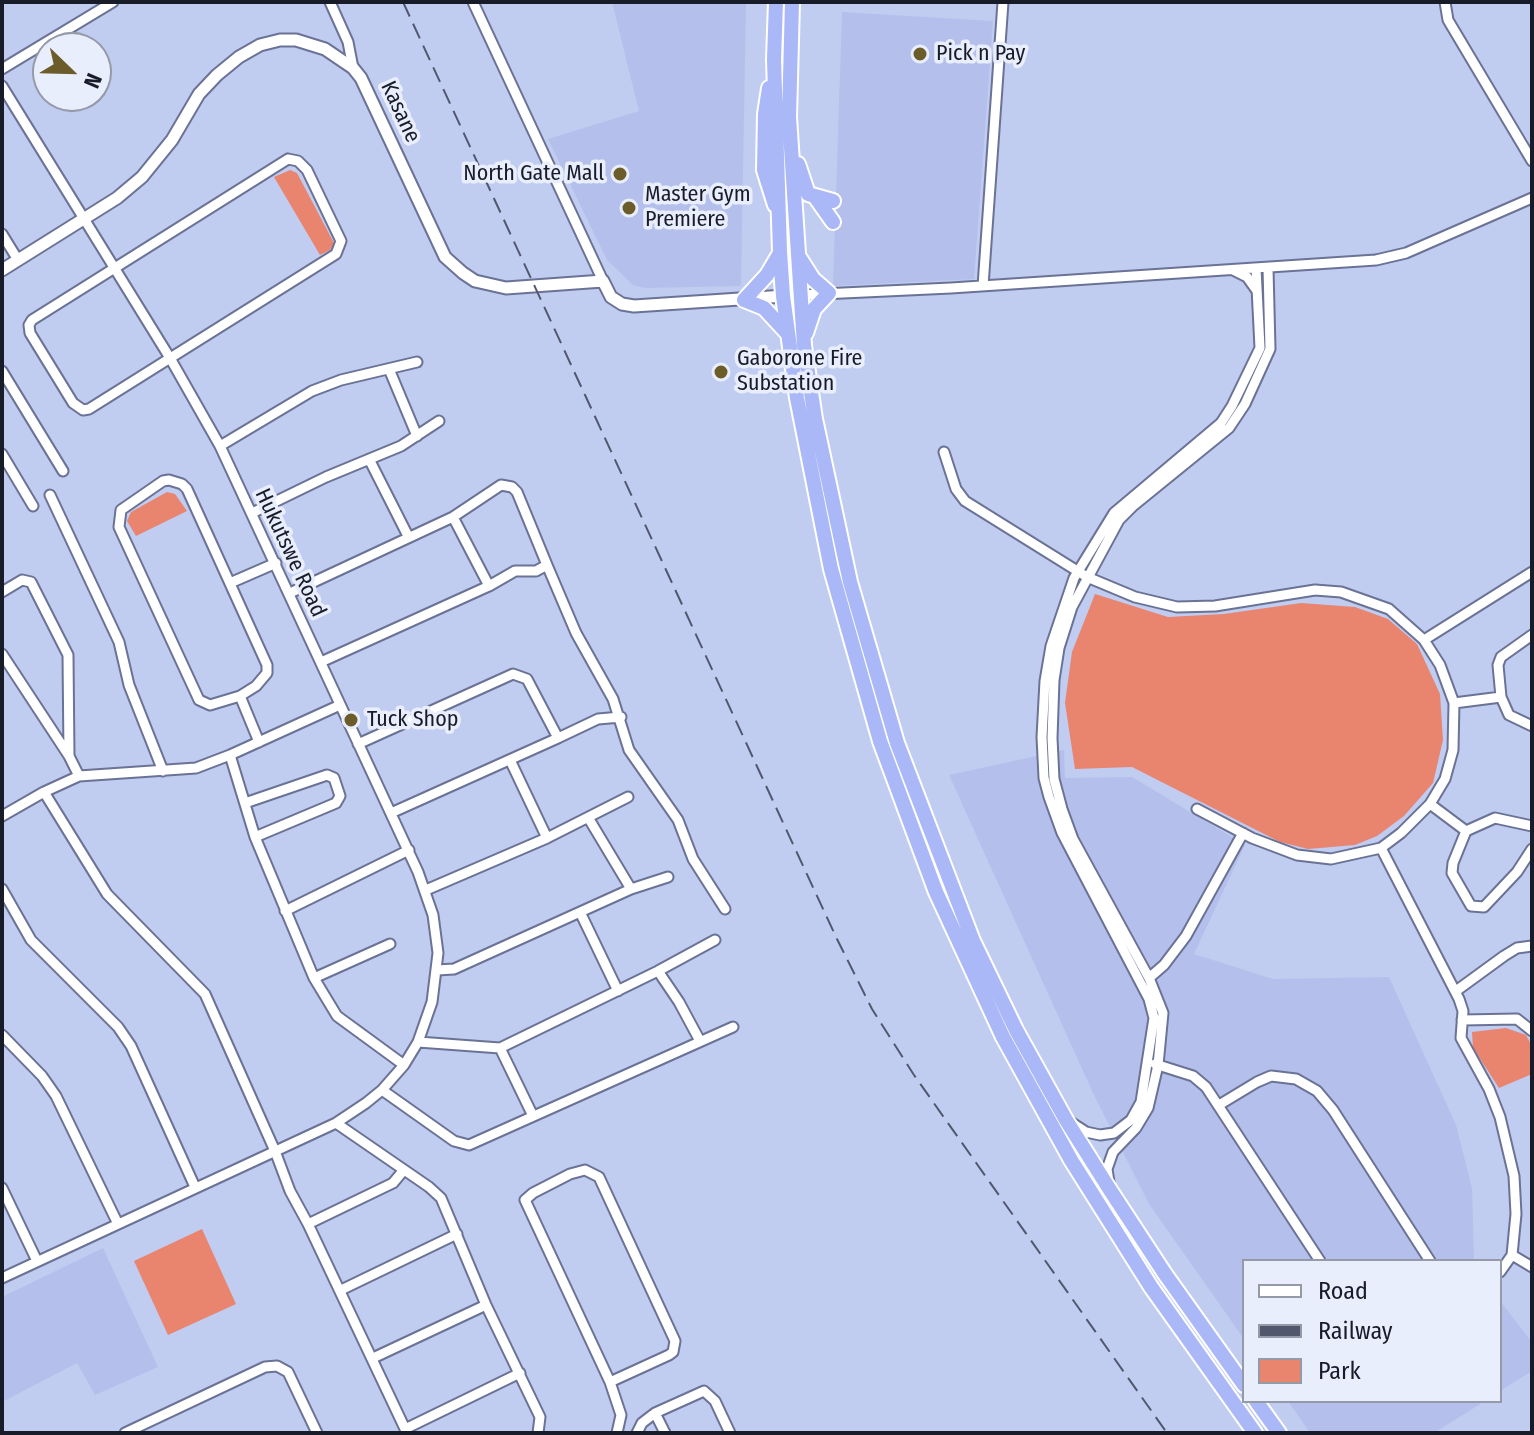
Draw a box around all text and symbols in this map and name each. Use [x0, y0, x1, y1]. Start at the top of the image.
north arrow [32, 32, 112, 112]
place label: Pick n Pay [936, 41, 1025, 67]
marker: Pick n Pay [911, 45, 929, 63]
text: N [78, 69, 108, 92]
street label: Kasane [374, 77, 426, 147]
place label: North Gate Mall [463, 161, 604, 187]
marker: North Gate Mall [611, 165, 629, 183]
place label: Master Gym Premiere [645, 182, 751, 234]
marker: Master Gym Premiere [620, 199, 638, 217]
place label: Gaborone Fire Substation [737, 346, 862, 398]
marker: Gaborone Fire Substation [712, 363, 730, 381]
street label: Hukutswe Road [249, 484, 331, 622]
place label: Tuck Shop [367, 707, 458, 733]
marker: Tuck Shop [342, 711, 360, 729]
legend [1242, 1259, 1502, 1403]
text: Road [1318, 1277, 1368, 1305]
text: Railway [1318, 1317, 1393, 1345]
text: Park [1318, 1357, 1361, 1385]

